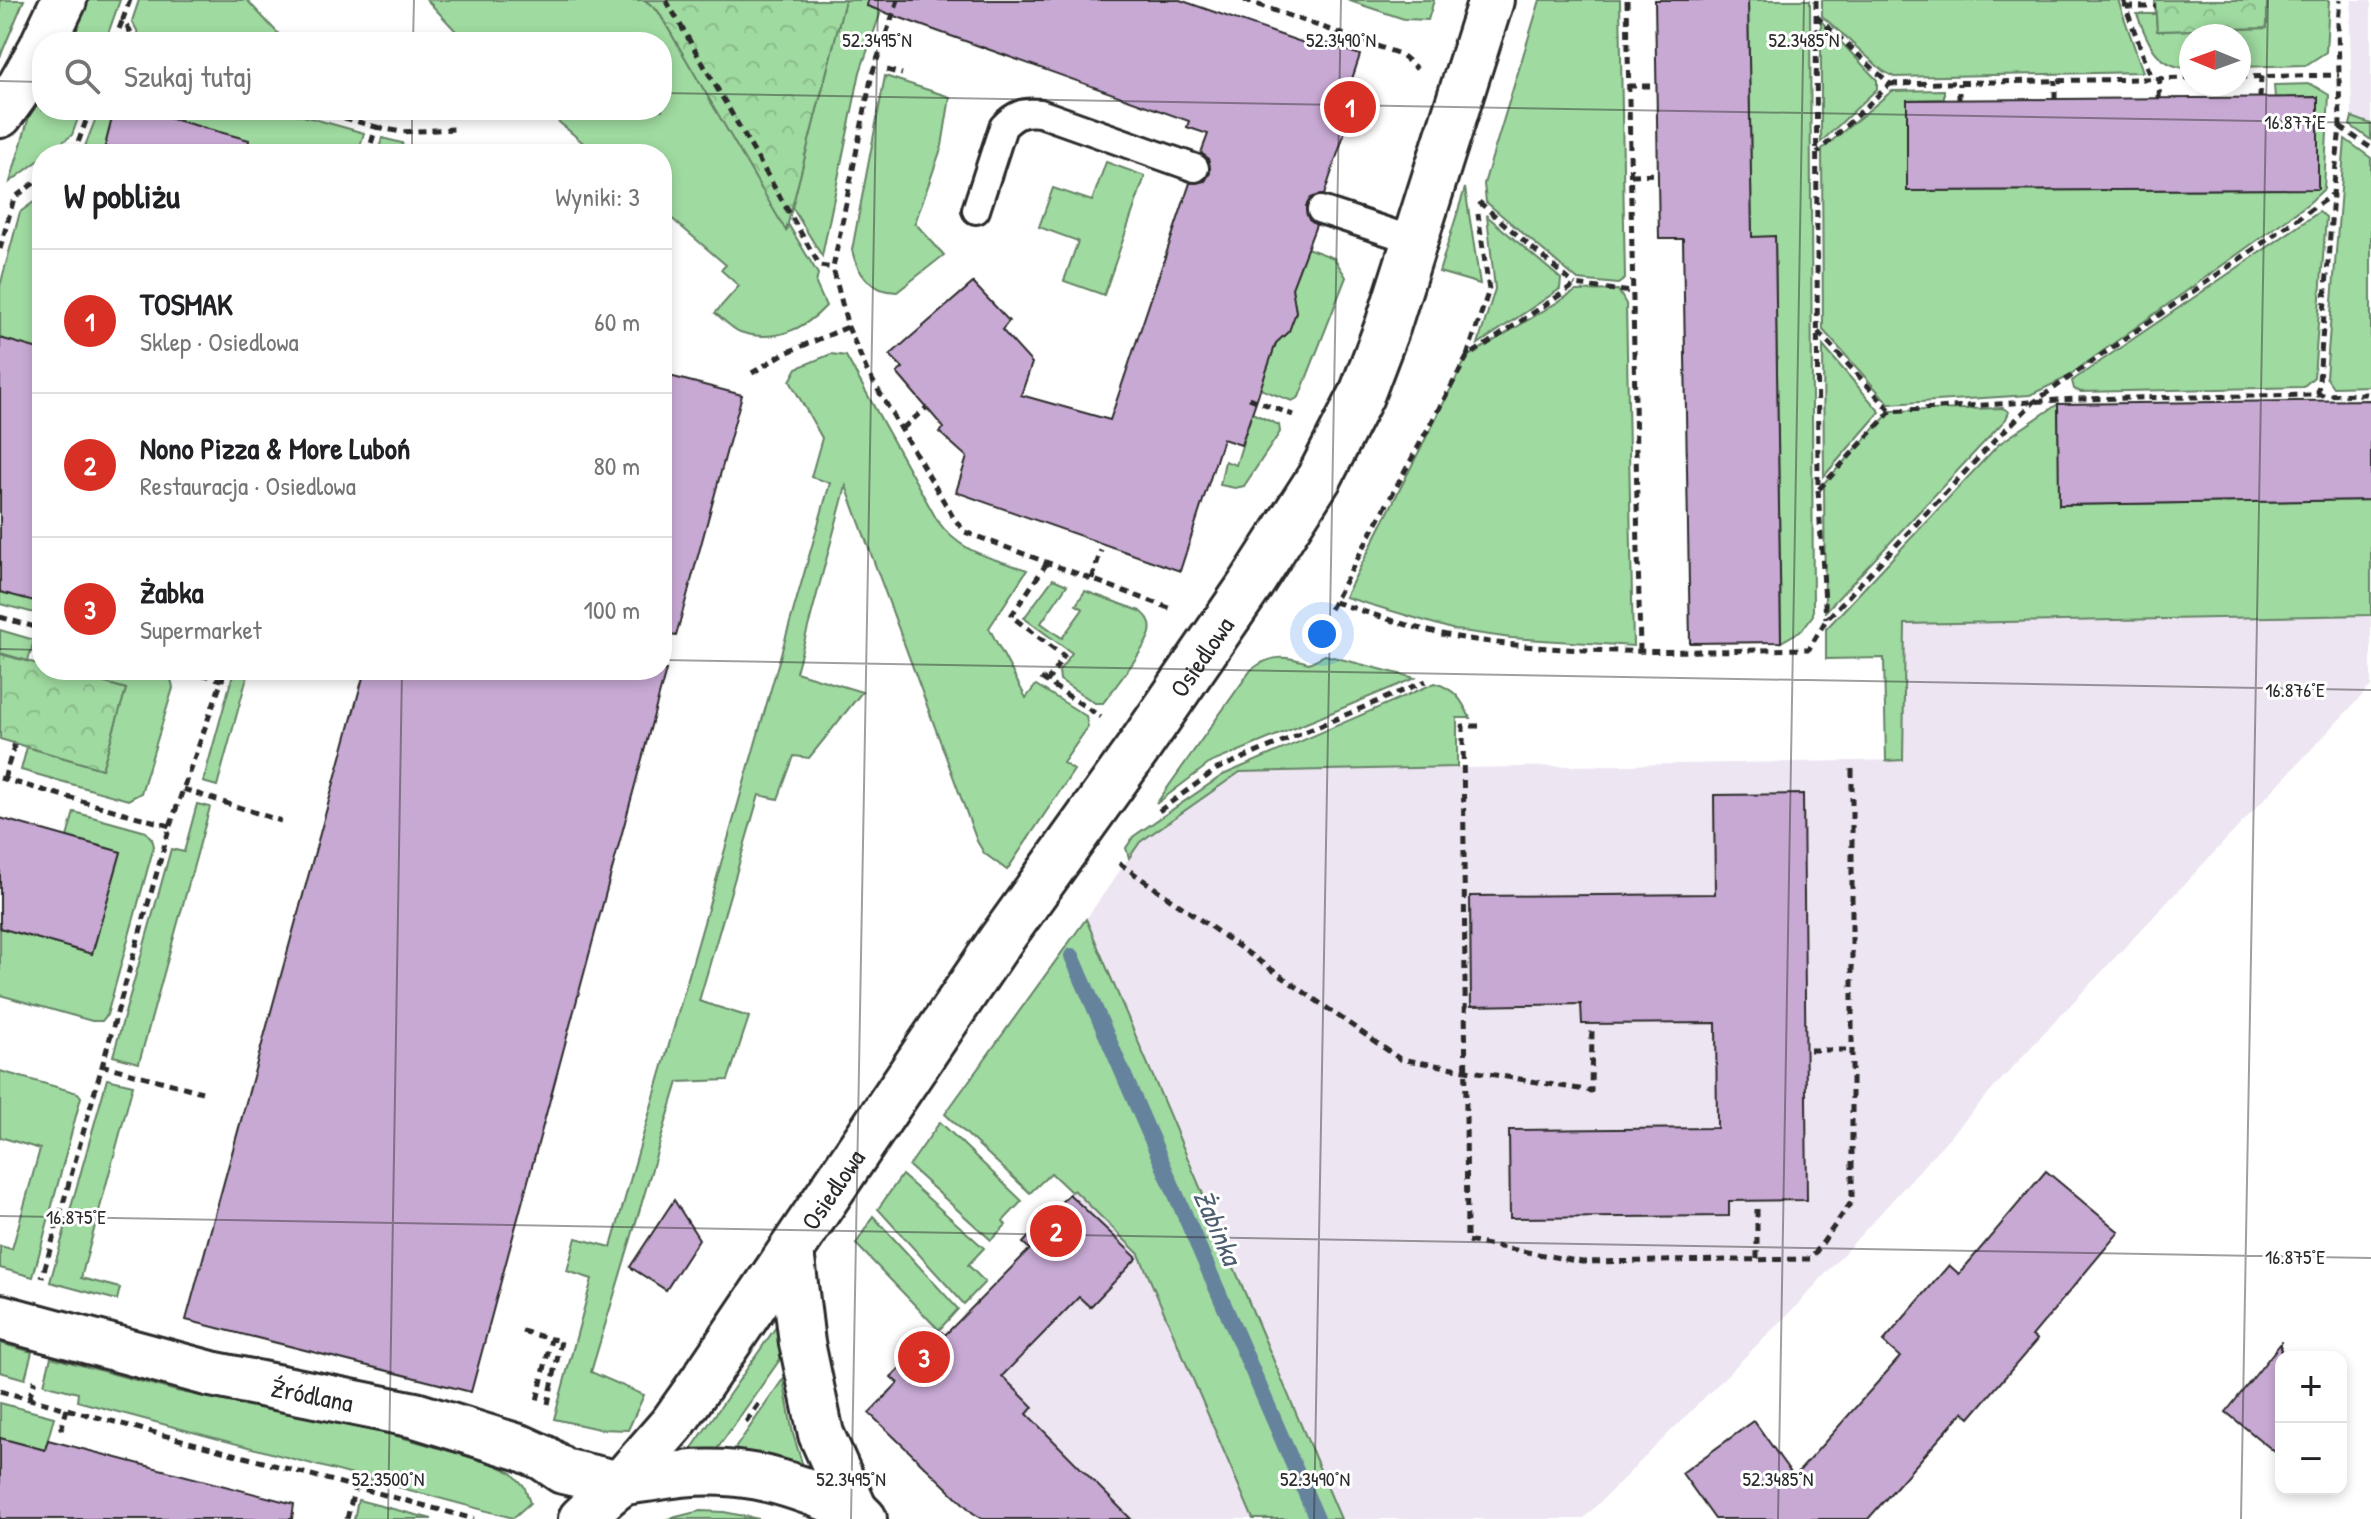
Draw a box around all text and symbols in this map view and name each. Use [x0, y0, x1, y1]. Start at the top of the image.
north arrow [2179, 24, 2251, 96]
text: 52.3495°N [842, 26, 912, 53]
text: 52.3490°N [1306, 26, 1376, 53]
text: 52.3485°N [1769, 26, 1839, 53]
search box [32, 32, 672, 120]
icon: search [60, 54, 104, 98]
text: Szukaj tutaj [124, 56, 252, 96]
pin: 1 [1324, 77, 1376, 137]
text: 16.877°E [2264, 108, 2326, 135]
text: W pobliżu [64, 173, 180, 219]
text: Wyniki: 3 [555, 179, 640, 214]
text: TOSMAK [140, 284, 233, 324]
text: 1 [85, 304, 95, 339]
text: 60 m [594, 304, 640, 339]
text: Sklep · Osiedlowa [140, 324, 299, 359]
text: Nono Pizza & More Luboń [140, 428, 410, 468]
text: 2 [84, 448, 96, 483]
text: 80 m [593, 448, 640, 483]
text: Restauracja · Osiedlowa [140, 468, 356, 503]
text: Żabka [140, 572, 204, 612]
text: 3 [84, 592, 96, 627]
text: 100 m [584, 592, 640, 627]
street label: Osiedlowa [1161, 609, 1241, 704]
text: Supermarket [140, 612, 262, 647]
your location [1302, 614, 1342, 654]
text: 16.876°E [2265, 676, 2325, 703]
street label: Osiedlowa [792, 1142, 872, 1236]
water label: Żabinka [1185, 1184, 1252, 1273]
pin: 2 [1030, 1201, 1082, 1261]
text: 16.875°E [46, 1203, 106, 1230]
text: 16.875°E [2265, 1243, 2325, 1270]
pin: 3 [898, 1327, 950, 1387]
map controls [2275, 1351, 2347, 1495]
button: + [2275, 1351, 2347, 1423]
street label: Źródlana [268, 1369, 357, 1420]
button: − [2275, 1423, 2347, 1495]
text: 52.3500°N [352, 1465, 424, 1492]
text: 52.3495°N [816, 1465, 886, 1492]
text: 52.3490°N [1280, 1465, 1350, 1492]
text: 52.3485°N [1743, 1465, 1813, 1492]

